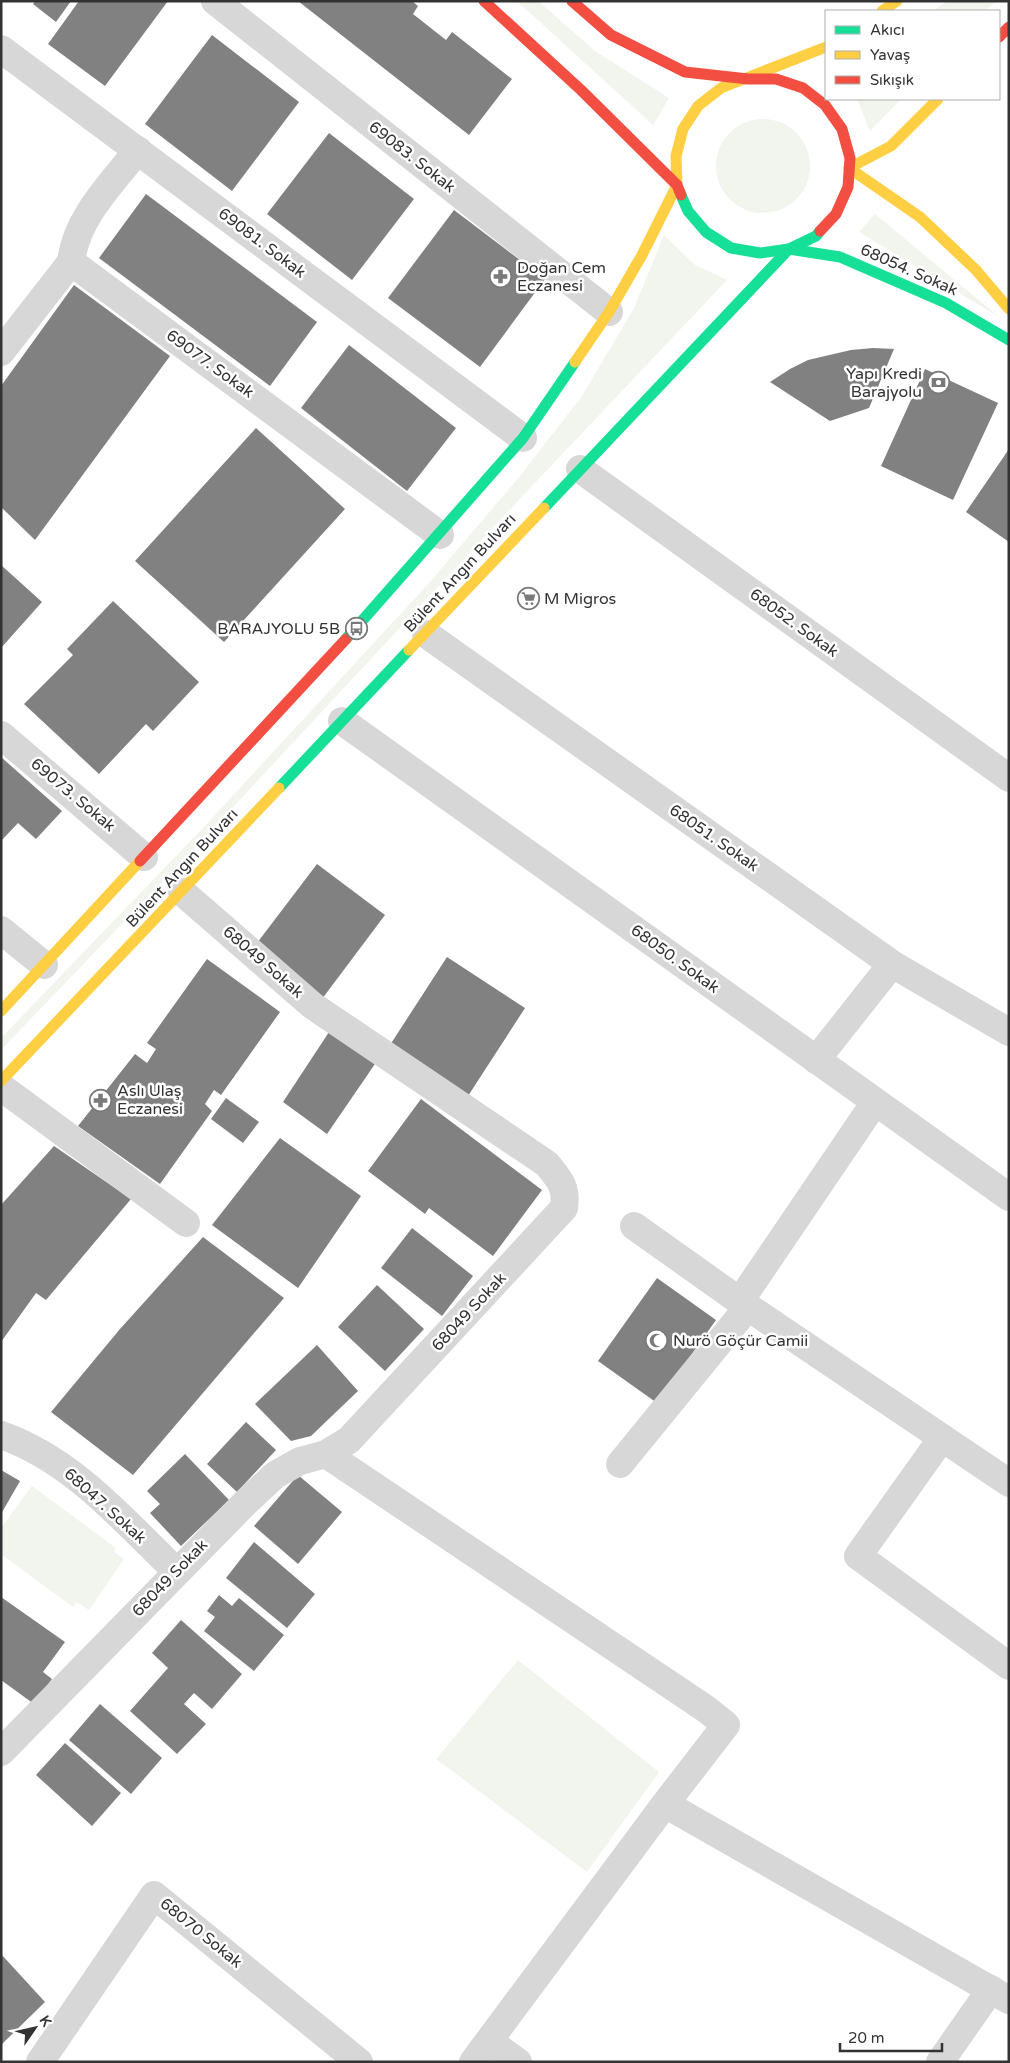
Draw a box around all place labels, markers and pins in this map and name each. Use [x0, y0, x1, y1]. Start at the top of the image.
place label: Doğan Cem Eczanesi [517, 258, 606, 296]
pharmacy icon: Doğan Cem Eczanesi [489, 265, 513, 289]
place label: Yapı Kredi Barajyolu [846, 364, 922, 402]
bank icon: Yapı Kredi Barajyolu [926, 371, 950, 395]
supermarket icon: M Migros [516, 587, 540, 611]
place label: M Migros [544, 589, 616, 609]
bus stop icon: BARAJYOLU 5B [344, 617, 368, 641]
place label: BARAJYOLU 5B [217, 619, 340, 639]
place label: Aslı Ulaş Eczanesi [117, 1081, 183, 1119]
pharmacy icon: Aslı Ulaş Eczanesi [89, 1088, 113, 1112]
mosque icon: Nurö Göçür Camii [645, 1329, 669, 1353]
place label: Nurö Göçür Camii [673, 1331, 808, 1351]

